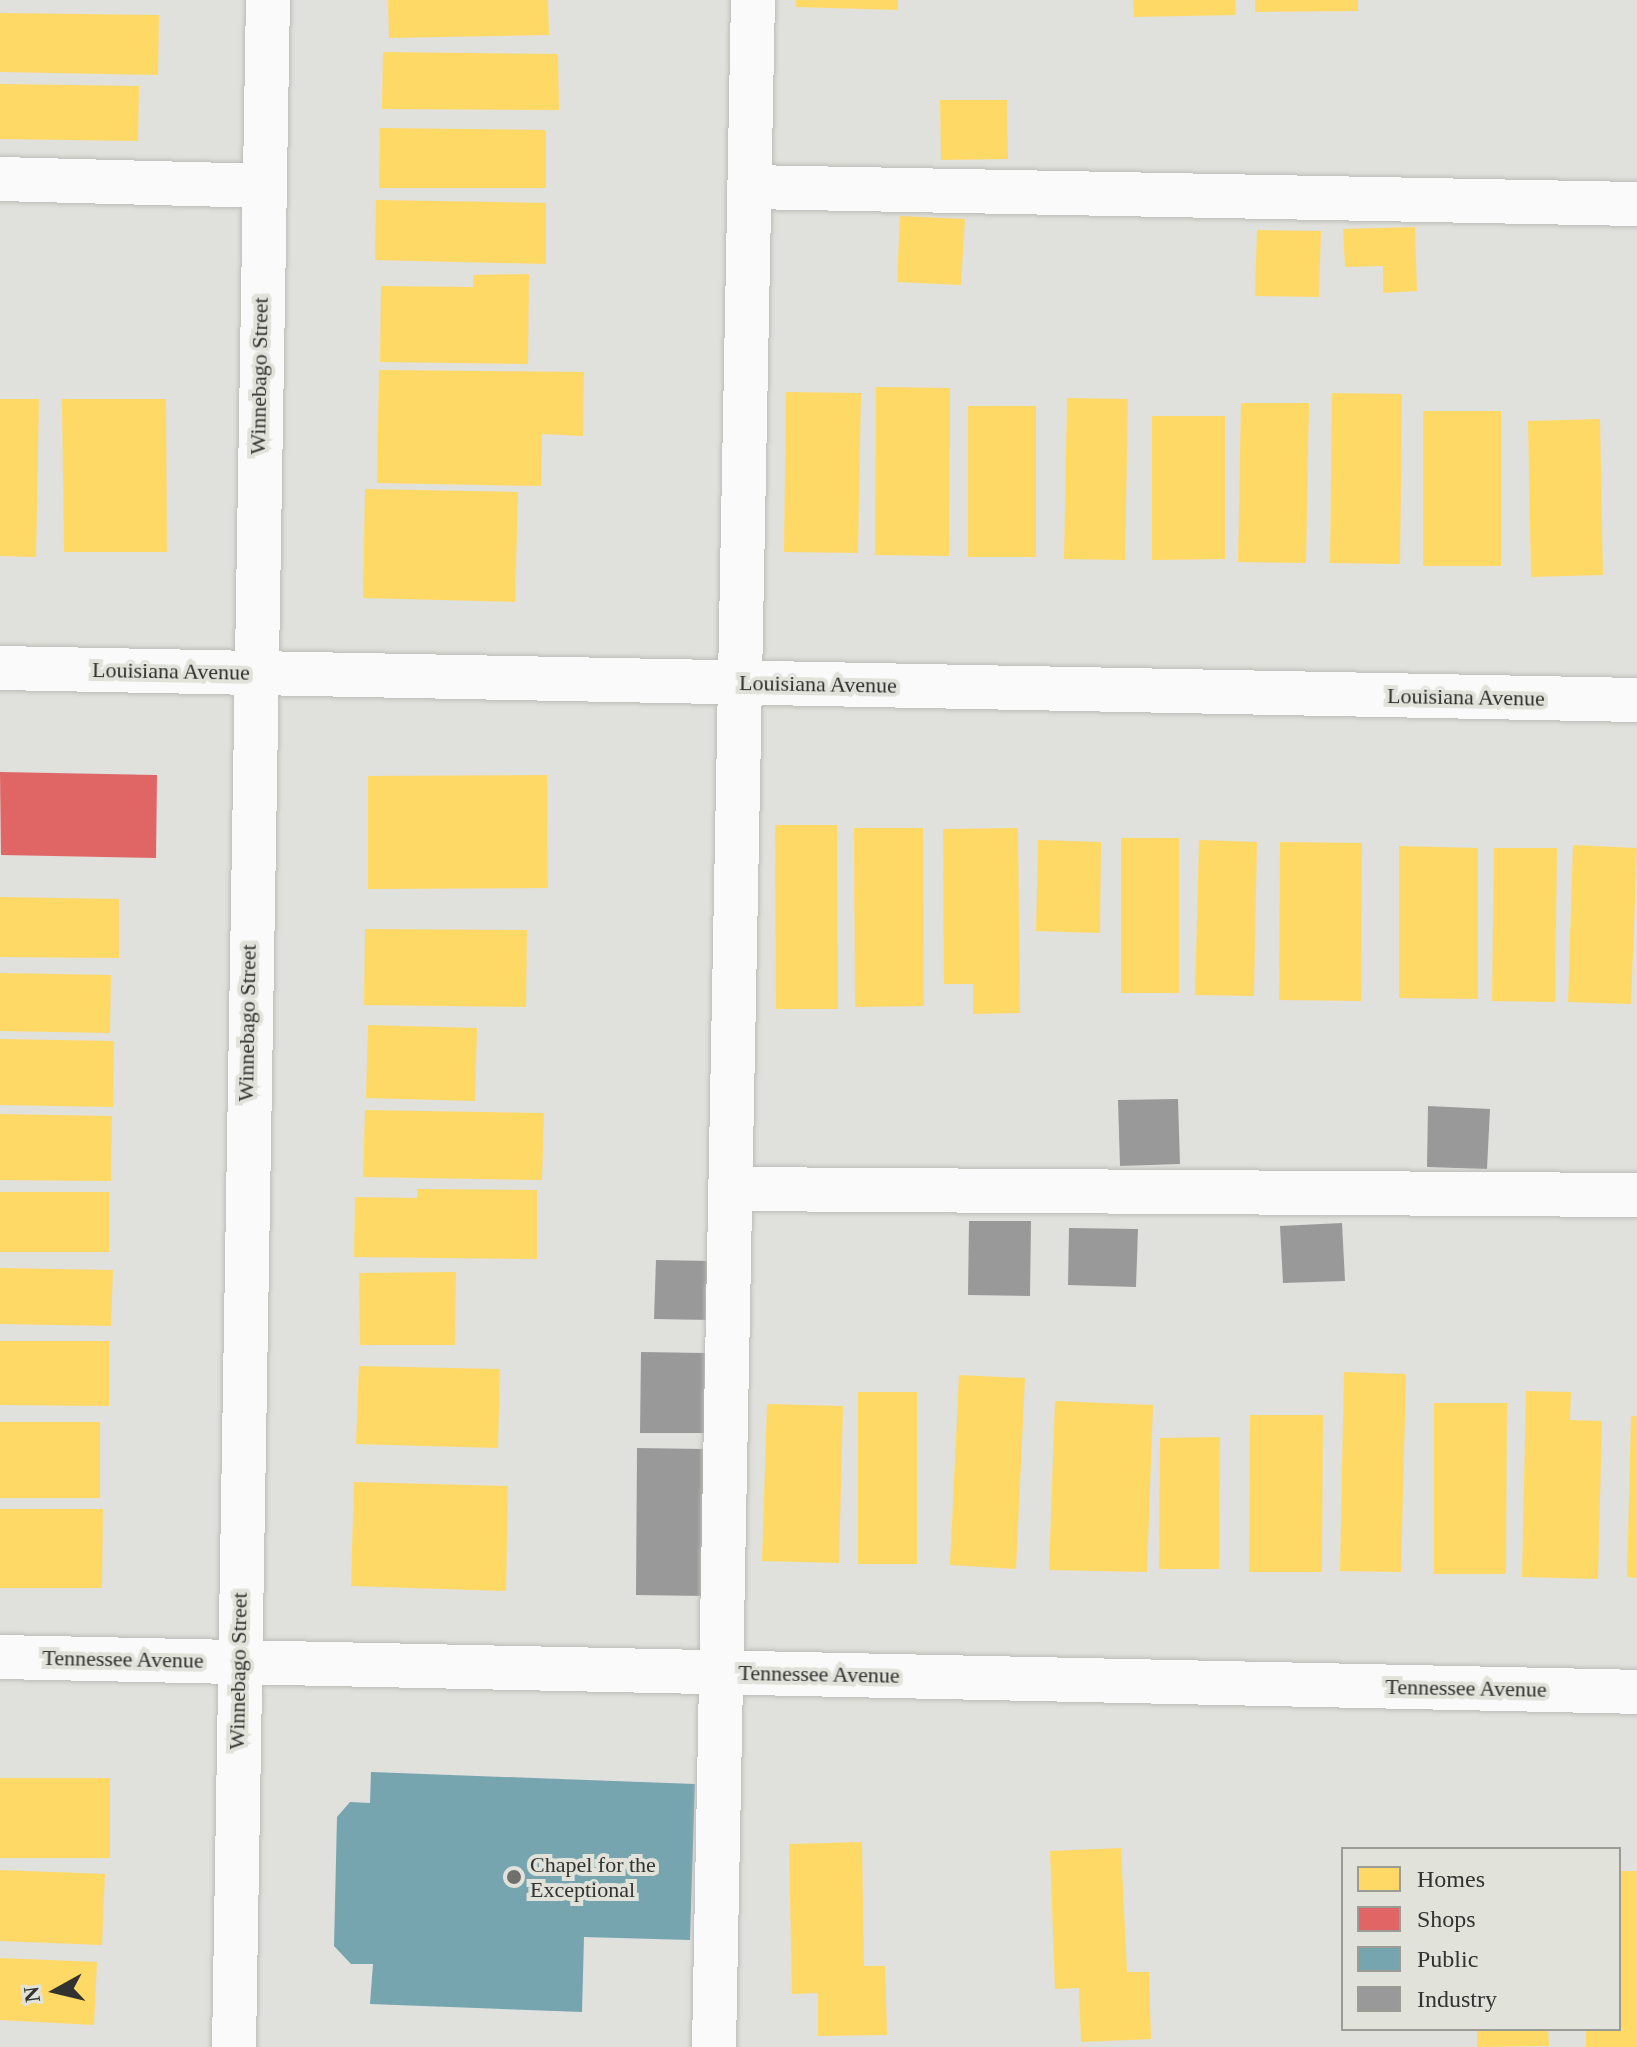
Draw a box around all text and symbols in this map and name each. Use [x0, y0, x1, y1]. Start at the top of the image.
street label: Winnebago Street [244, 297, 274, 455]
street label: Louisiana Avenue [91, 656, 251, 686]
street label: Louisiana Avenue [738, 669, 898, 699]
street label: Louisiana Avenue [1386, 682, 1546, 712]
street label: Winnebago Street [232, 944, 262, 1102]
street label: Winnebago Street [223, 1592, 253, 1750]
street label: Tennessee Avenue [42, 1644, 204, 1674]
street label: Tennessee Avenue [738, 1659, 900, 1689]
street label: Tennessee Avenue [1385, 1673, 1547, 1703]
legend [1341, 1847, 1621, 2031]
place label: Chapel for the Exceptional [530, 1851, 656, 1902]
text: Homes [1417, 1866, 1485, 1892]
marker: Chapel for the Exceptional [505, 1868, 523, 1886]
text: Shops [1417, 1906, 1476, 1932]
text: Public [1417, 1946, 1478, 1972]
north arrow [16, 1951, 96, 2031]
text: N [18, 1985, 45, 2004]
text: Industry [1417, 1986, 1497, 2012]

